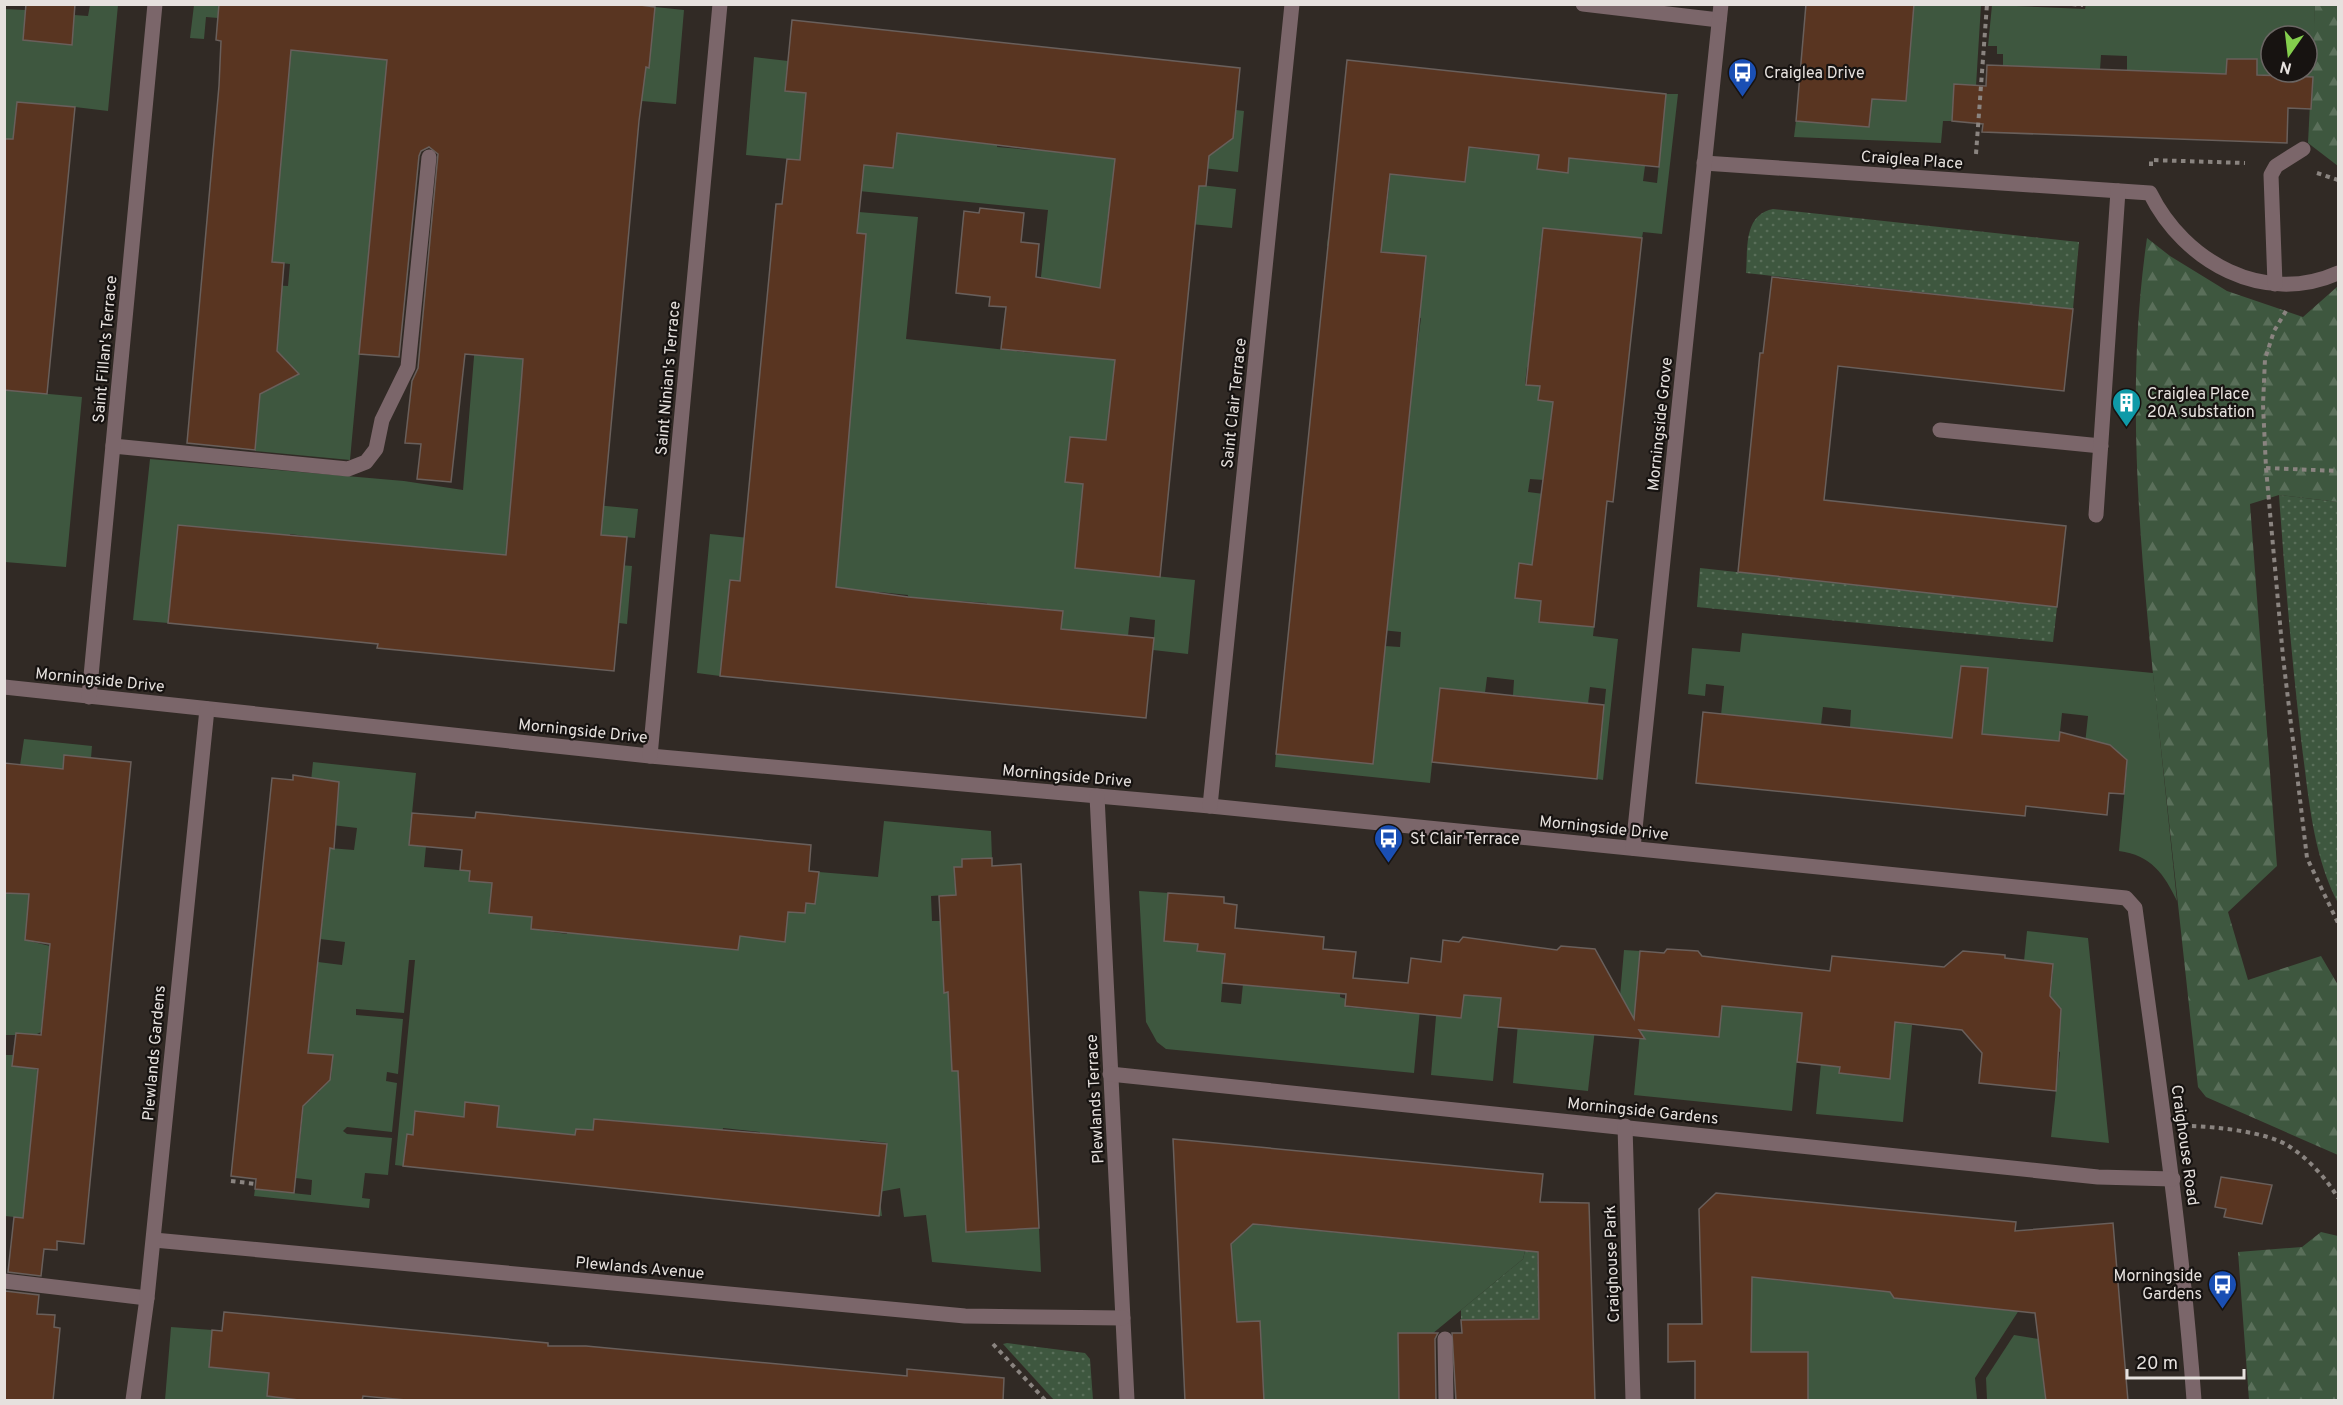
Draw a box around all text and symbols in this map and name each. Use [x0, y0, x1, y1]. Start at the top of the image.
north arrow [2259, 24, 2319, 84]
bus stop icon: Craiglea Drive [1727, 56, 1759, 98]
text: N [2278, 56, 2294, 78]
place label: Craiglea Drive [1764, 64, 1865, 84]
street label: Craiglea Place [1860, 147, 1964, 175]
street label: Saint Fillan's Terrace [90, 275, 122, 424]
street label: Saint Ninian's Terrace [652, 300, 686, 456]
street label: Saint Clair Terrace [1218, 337, 1252, 469]
street label: Morningside Grove [1644, 356, 1678, 492]
place label: Craiglea Place 20A substation [2147, 385, 2255, 423]
building icon: Craiglea Place 20A substation [2110, 386, 2142, 428]
street label: Morningside Drive [34, 664, 166, 698]
street label: Morningside Drive [517, 715, 649, 749]
street label: Morningside Drive [1001, 761, 1132, 793]
street label: Morningside Drive [1538, 812, 1670, 846]
bus stop icon: St Clair Terrace [1373, 822, 1405, 864]
place label: St Clair Terrace [1410, 830, 1520, 850]
street label: Plewlands Gardens [139, 984, 171, 1122]
street label: Plewlands Terrace [1083, 1033, 1109, 1164]
street label: Craighouse Road [2166, 1084, 2202, 1207]
street label: Morningside Gardens [1566, 1094, 1719, 1130]
street label: Craighouse Park [1601, 1205, 1625, 1323]
street label: Plewlands Avenue [575, 1253, 705, 1285]
place label: Morningside Gardens [2114, 1267, 2202, 1305]
bus stop icon: Morningside Gardens [2207, 1268, 2239, 1310]
scale bar [2127, 1342, 2244, 1380]
text: 20 m [2136, 1353, 2178, 1376]

